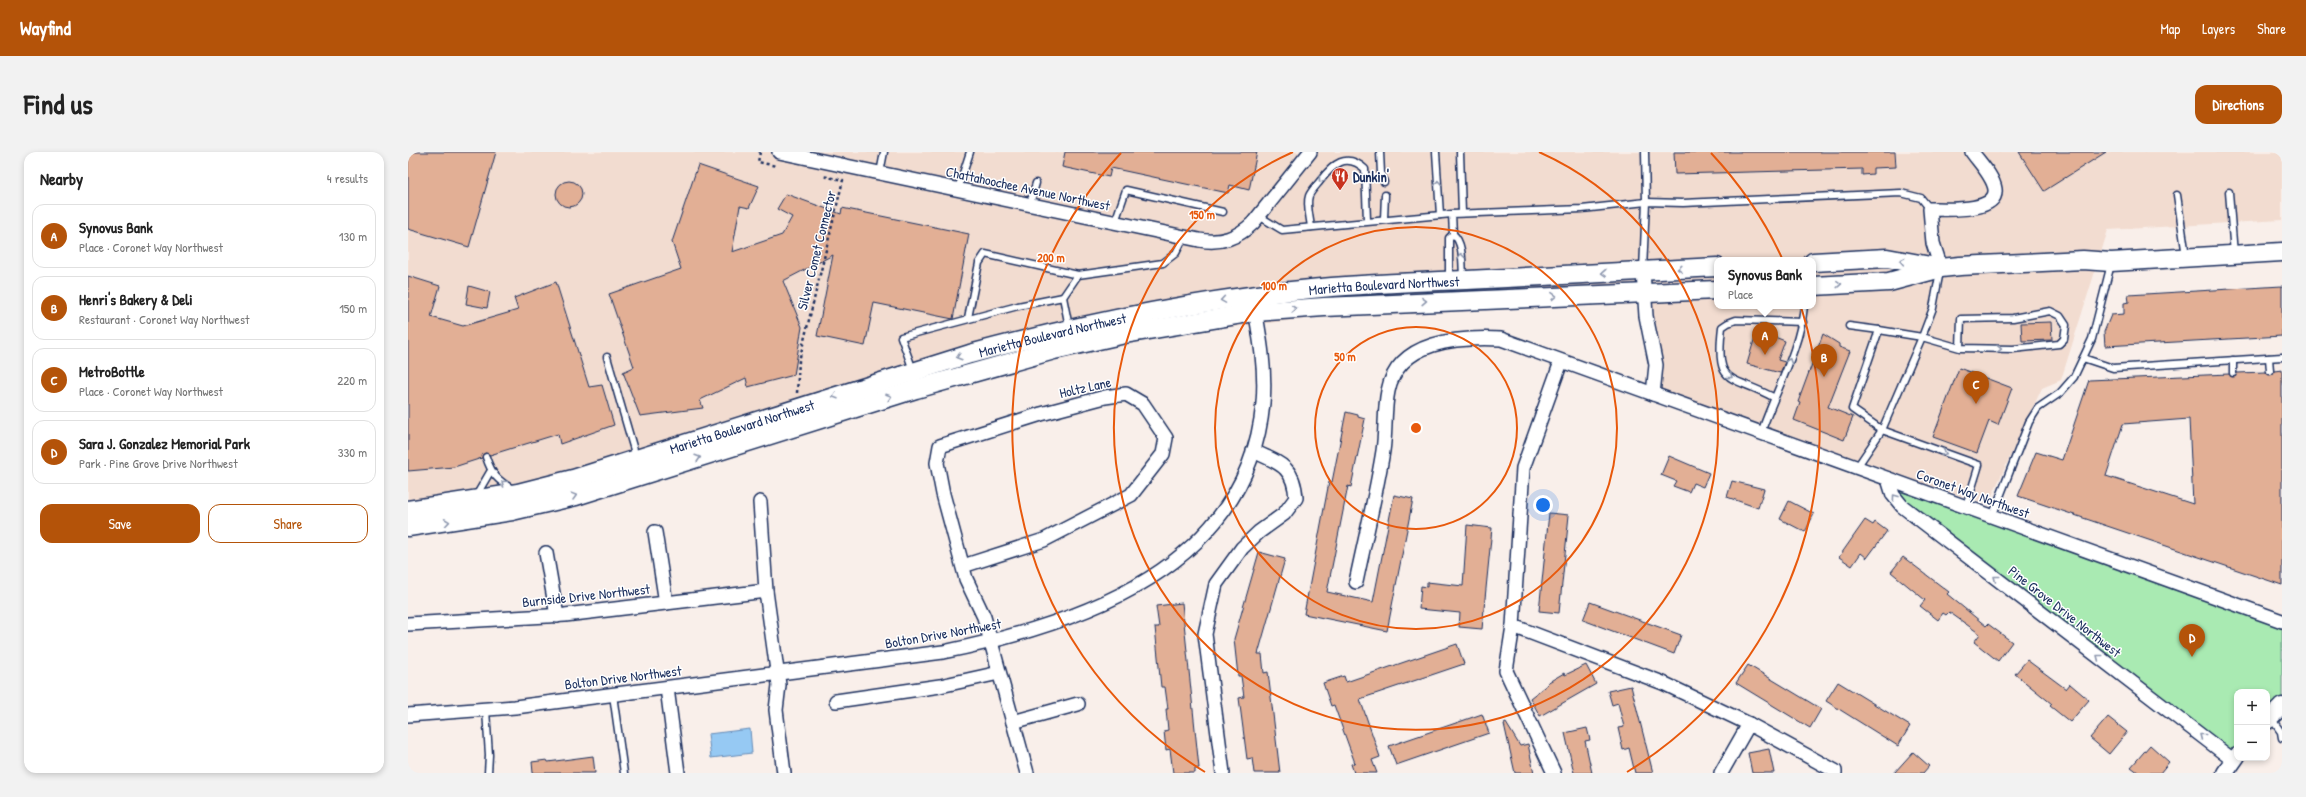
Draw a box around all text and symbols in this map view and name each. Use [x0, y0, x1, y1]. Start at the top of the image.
text: Wayfind [20, 15, 71, 41]
text: Map [2160, 19, 2180, 38]
text: Layers [2202, 19, 2235, 38]
text: Share [2257, 19, 2286, 38]
text: Find us [24, 85, 93, 123]
button: Directions [2195, 85, 2282, 124]
street label: Chattahoochee Avenue Northwest [944, 161, 1112, 215]
restaurant icon: Dunkin' [1330, 166, 1350, 191]
text: Nearby [40, 167, 83, 190]
place label: Dunkin' [1353, 167, 1389, 186]
text: 4 results [327, 169, 368, 187]
one-way arrow [1319, 176, 1326, 183]
one-way arrow [1434, 180, 1443, 186]
street label: Silver Comet Connector [792, 188, 840, 312]
text: 150 m [1189, 206, 1215, 223]
text: Synovus Bank [79, 217, 153, 238]
text: A [51, 227, 57, 245]
text: 130 m [339, 227, 367, 245]
text: Place · Coronet Way Northwest [79, 238, 223, 256]
text: 200 m [1037, 249, 1065, 266]
one-way arrow [1457, 253, 1466, 259]
popup [1714, 257, 1816, 309]
one-way arrow [1899, 257, 1905, 265]
text: Synovus Bank [1728, 264, 1802, 285]
one-way arrow [1677, 265, 1683, 273]
one-way arrow [1601, 269, 1607, 277]
street label: Marietta Boulevard Northwest [1308, 271, 1460, 299]
text: 100 m [1261, 277, 1287, 294]
one-way arrow [1836, 280, 1842, 289]
text: Place [1728, 285, 1753, 303]
text: Henri's Bakery & Deli [79, 289, 193, 310]
one-way arrow [1551, 292, 1557, 301]
one-way arrow [1220, 295, 1226, 304]
one-way arrow [1421, 297, 1427, 305]
text: B [51, 299, 57, 317]
text: 150 m [339, 299, 367, 317]
one-way arrow [1291, 305, 1297, 314]
street label: Marietta Boulevard Northwest [977, 308, 1128, 361]
text: Restaurant · Coronet Way Northwest [79, 310, 249, 328]
pin: A [1752, 322, 1778, 355]
pin: B [1811, 344, 1837, 377]
one-way arrow [1996, 345, 2002, 353]
text: 50 m [1334, 348, 1356, 365]
one-way arrow [956, 352, 963, 361]
one-way arrow [1785, 358, 1793, 365]
text: MetroBottle [79, 361, 145, 382]
text: C [50, 371, 58, 389]
text: 220 m [337, 371, 367, 389]
pin: C [1963, 371, 1989, 404]
street label: Holtz Lane [1057, 372, 1113, 402]
one-way arrow [1725, 372, 1732, 379]
text: Place · Coronet Way Northwest [79, 382, 223, 400]
one-way arrow [832, 391, 839, 400]
one-way arrow [885, 393, 892, 402]
street label: Marietta Boulevard Northwest [667, 394, 817, 458]
centre of rings [1409, 421, 1423, 435]
text: Sara J. Gonzalez Memorial Park [79, 433, 250, 454]
text: D [51, 443, 57, 461]
text: 330 m [338, 443, 367, 461]
one-way arrow [1940, 448, 1947, 456]
text: Park · Pine Grove Drive Northwest [79, 454, 238, 472]
one-way arrow [694, 454, 701, 463]
street label: Coronet Way Northwest [1914, 464, 2032, 523]
one-way arrow [501, 481, 508, 488]
one-way arrow [571, 493, 577, 501]
one-way arrow [1893, 494, 1900, 501]
your location [1533, 495, 1553, 515]
button: Save [40, 504, 200, 543]
button: Share [208, 504, 368, 543]
one-way arrow [444, 518, 450, 527]
street label: Pine Grove Drive Northwest [2005, 561, 2125, 661]
one-way arrow [1994, 576, 2001, 583]
street label: Burnside Drive Northwest [521, 579, 651, 611]
street label: Bolton Drive Northwest [884, 613, 1003, 653]
pin: D [2179, 624, 2205, 657]
one-way arrow [2097, 655, 2104, 662]
street label: Bolton Drive Northwest [564, 660, 683, 694]
map controls [2234, 689, 2270, 761]
button: + [2234, 689, 2270, 725]
button: − [2234, 725, 2270, 761]
one-way arrow [2200, 734, 2207, 741]

